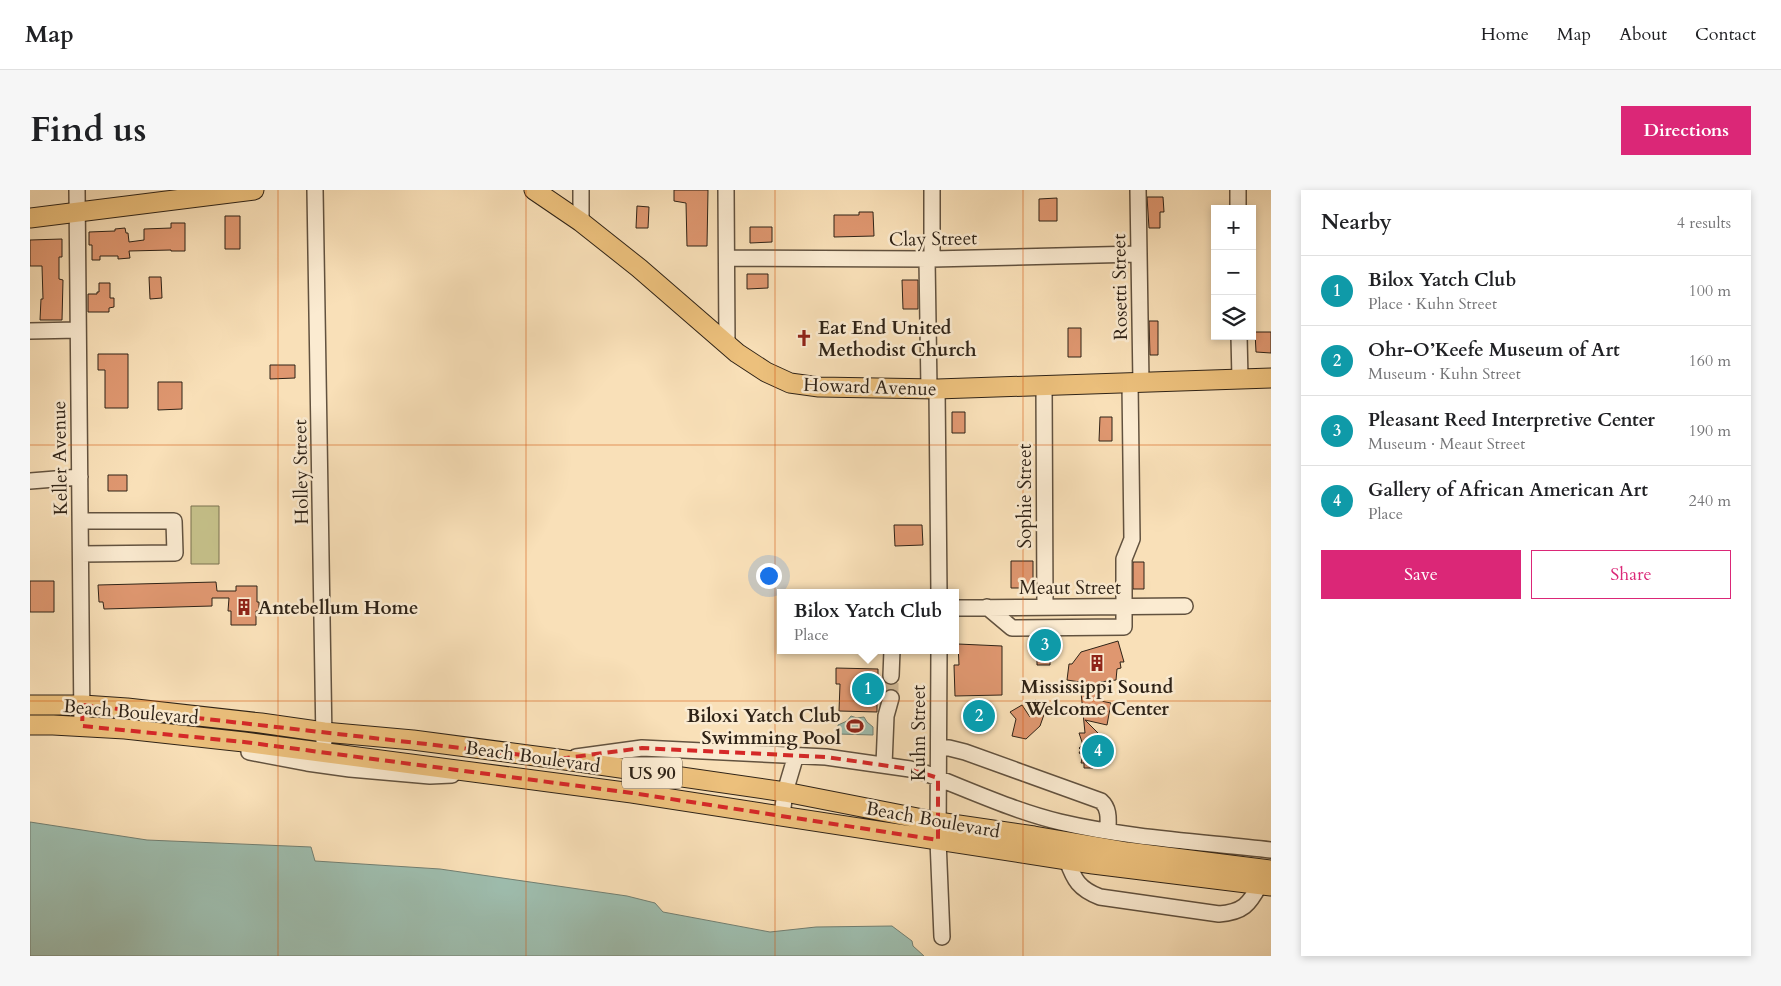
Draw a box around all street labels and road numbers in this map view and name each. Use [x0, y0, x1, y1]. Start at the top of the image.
street label: Clay Street [889, 225, 977, 253]
street label: Rosetti Street [1106, 233, 1134, 340]
street label: Howard Avenue [803, 372, 937, 402]
street label: Keller Avenue [46, 400, 74, 516]
street label: Holley Street [287, 419, 315, 525]
street label: Sophie Street [1012, 443, 1038, 549]
street label: Meaut Street [1019, 575, 1121, 601]
street label: Kuhn Street [906, 685, 932, 781]
street label: Beach Boulevard [62, 693, 200, 731]
street label: Beach Boulevard [464, 735, 602, 779]
road number: US 90 [622, 758, 682, 788]
street label: Beach Boulevard [864, 795, 1002, 845]

